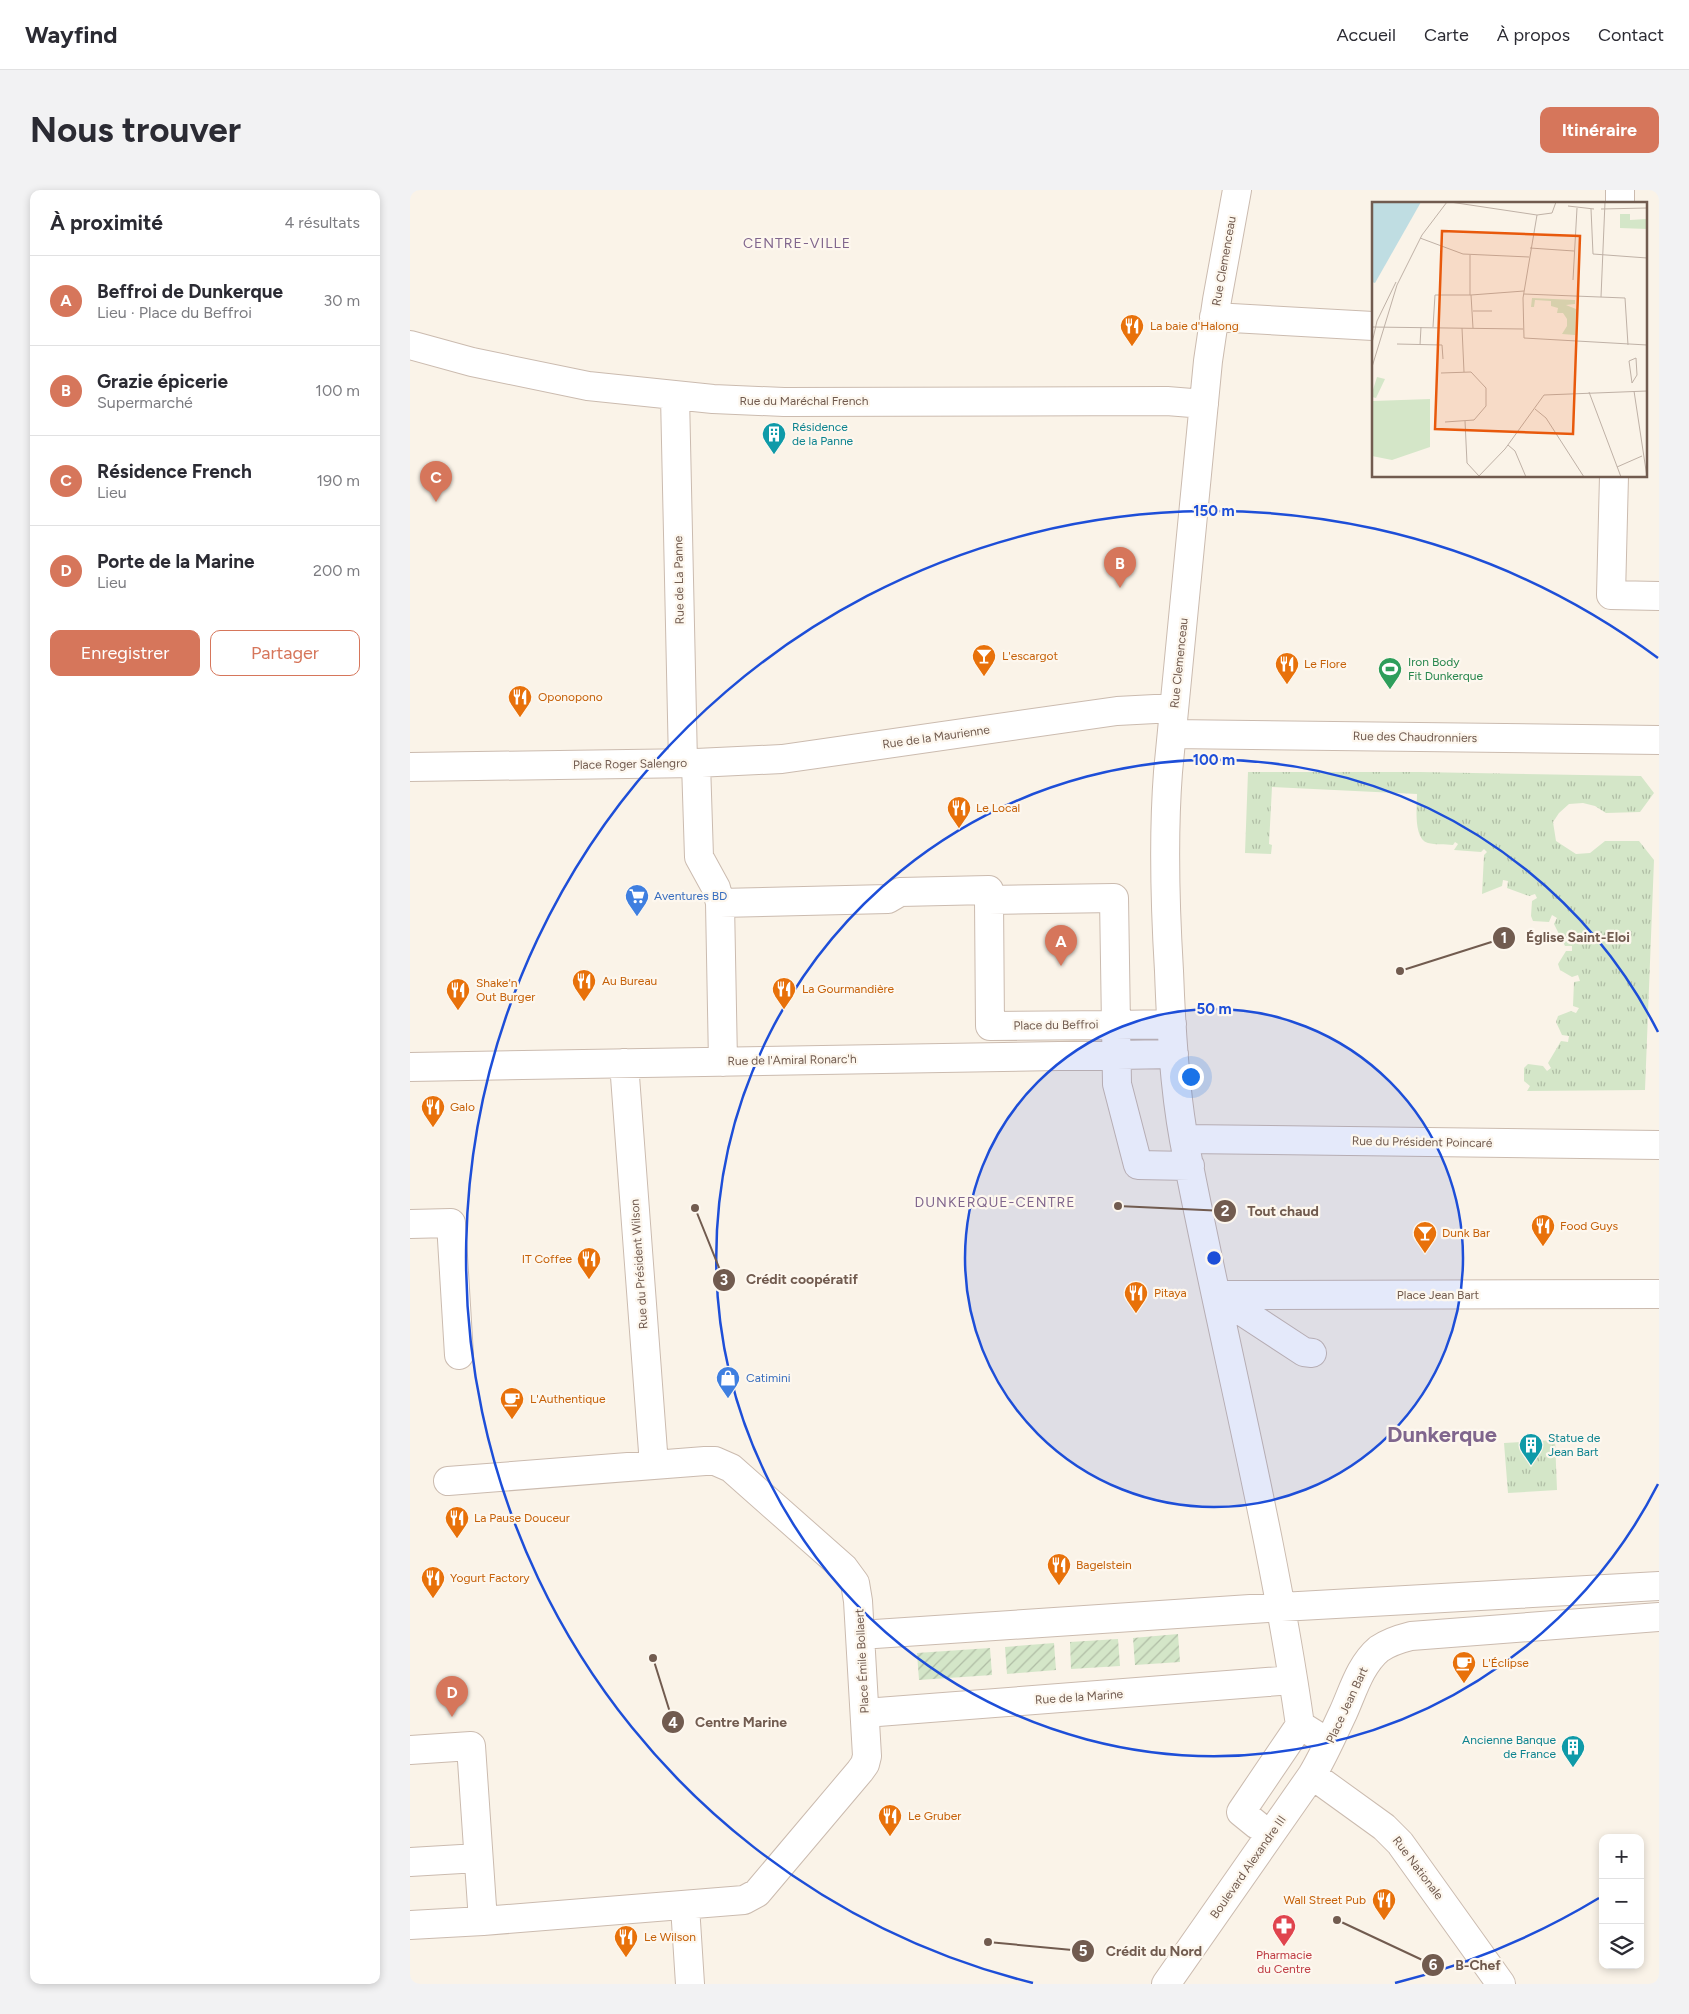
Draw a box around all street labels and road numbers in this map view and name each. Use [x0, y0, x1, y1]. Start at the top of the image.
street label: Rue Clemenceau [1209, 215, 1239, 307]
street label: Rue du Maréchal French [739, 394, 869, 408]
street label: Rue de La Panne [671, 535, 687, 624]
street label: Rue Clemenceau [1167, 617, 1191, 709]
street label: Rue de la Maurienne [881, 722, 991, 751]
street label: Rue des Chaudronniers [1353, 729, 1478, 745]
street label: Place Roger Salengro [573, 756, 687, 772]
street label: Place du Beffroi [1013, 1017, 1099, 1033]
street label: Rue de l'Amiral Ronarc'h [727, 1052, 857, 1068]
street label: Rue du Président Poincaré [1352, 1134, 1493, 1150]
street label: Rue du Président Wilson [627, 1198, 651, 1329]
street label: Place Jean Bart [1397, 1288, 1480, 1302]
street label: Place Émile Bollaert [852, 1608, 872, 1714]
street label: Place Jean Bart [1323, 1664, 1371, 1745]
street label: Rue de la Marine [1034, 1687, 1124, 1707]
street label: Boulevard Alexandre III [1207, 1813, 1289, 1921]
street label: Rue Nationale [1390, 1834, 1447, 1903]

